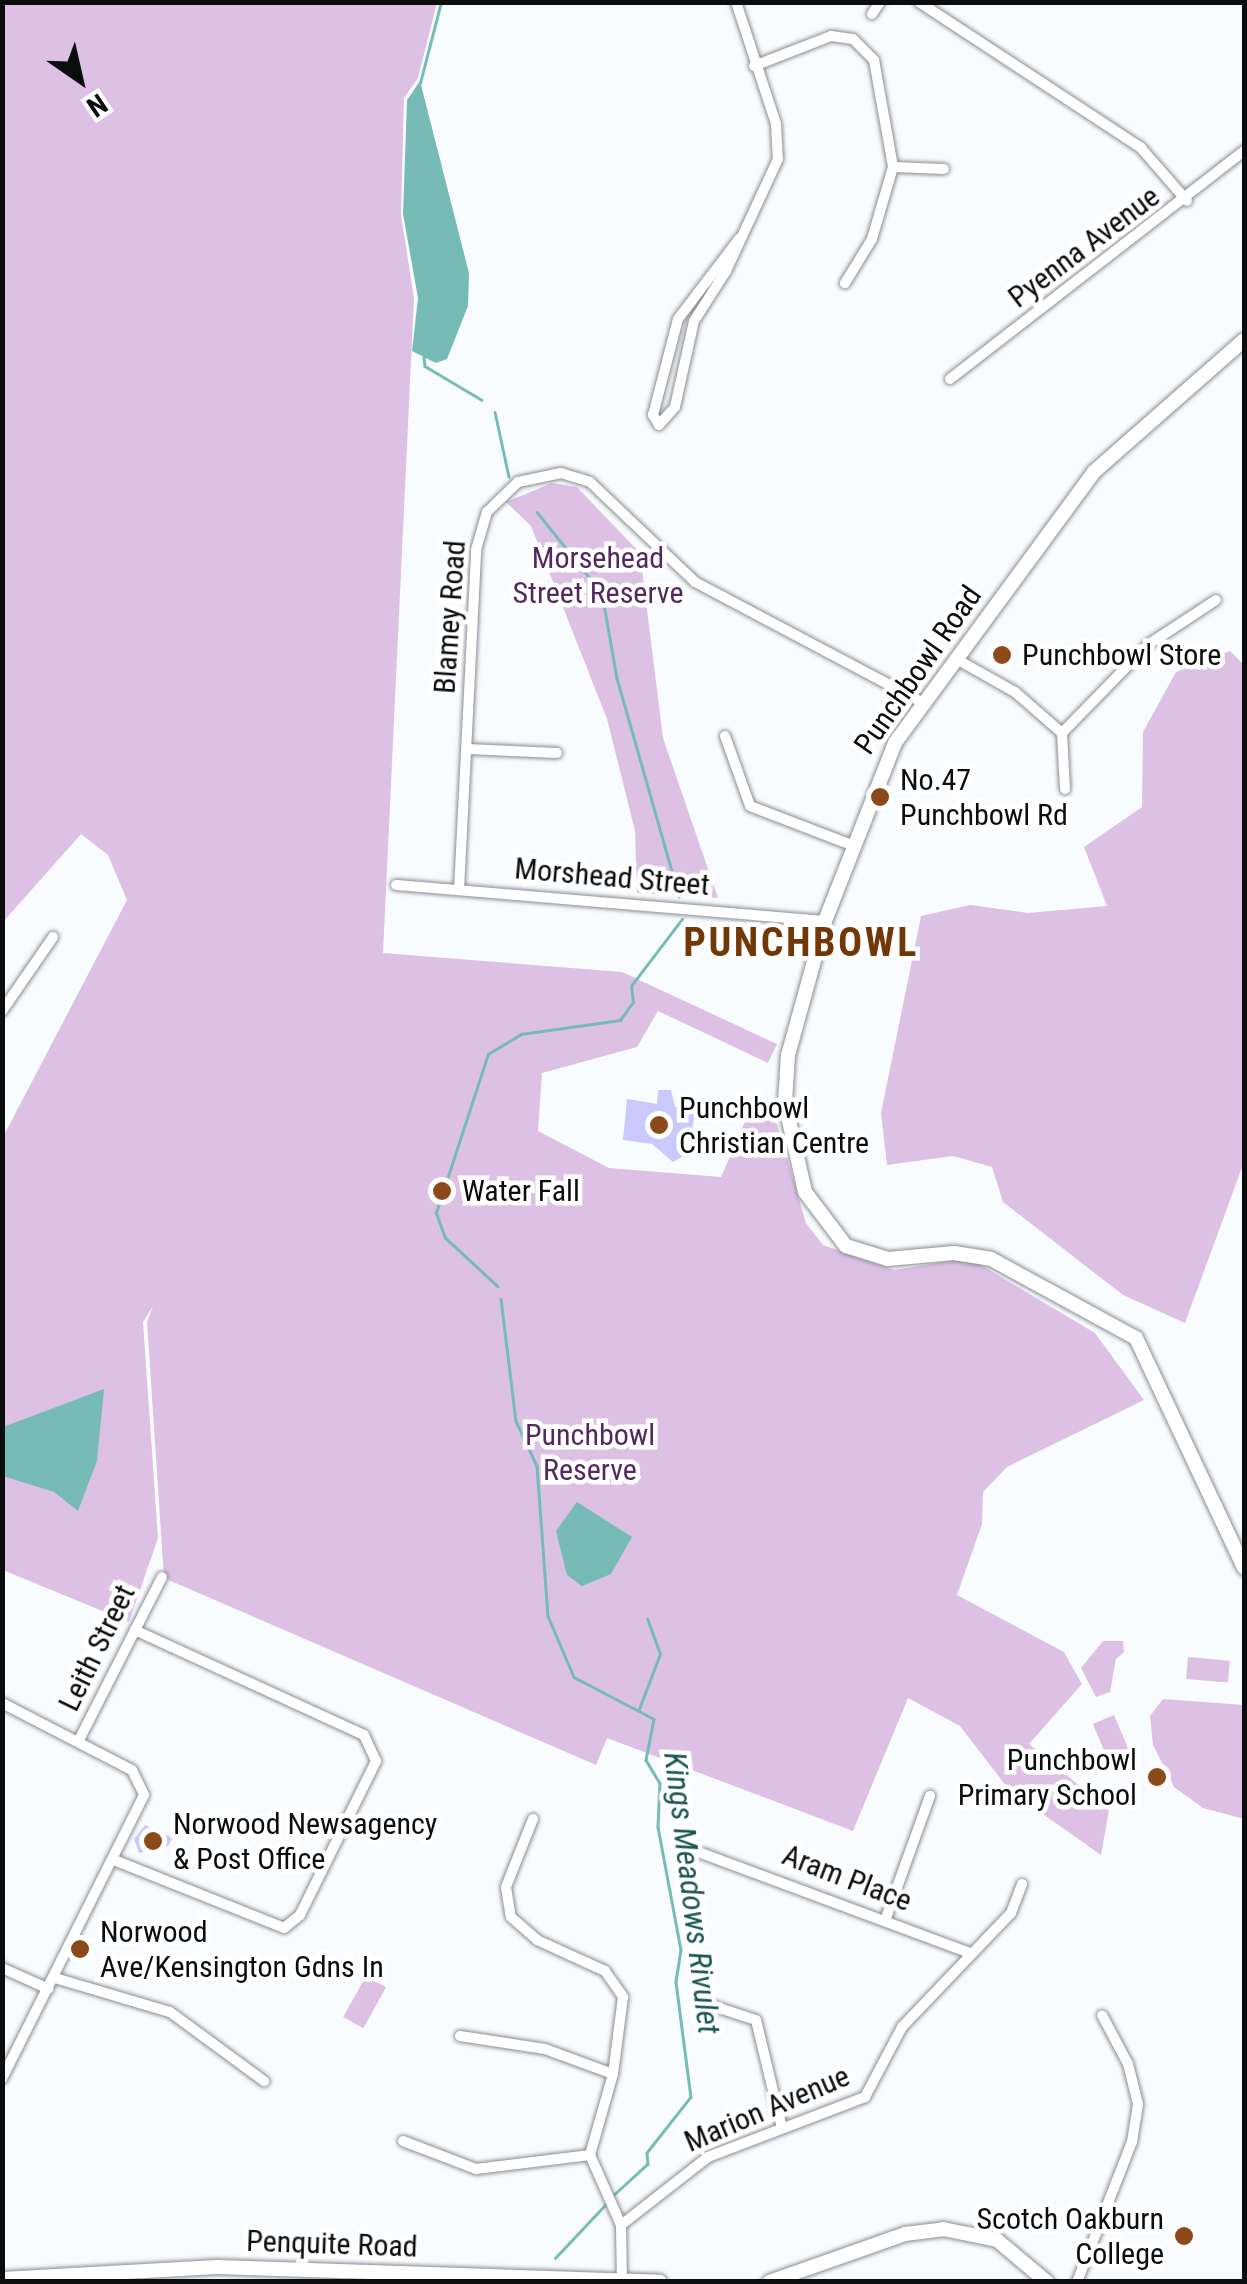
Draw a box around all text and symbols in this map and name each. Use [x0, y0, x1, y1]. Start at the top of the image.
north arrow [30, 30, 130, 130]
text: N [81, 87, 113, 124]
street label: Pyenna Avenue [1001, 178, 1167, 316]
street label: Blamey Road [427, 539, 473, 695]
park label: Morsehead Street Reserve [512, 540, 684, 610]
street label: Punchbowl Road [847, 579, 989, 761]
place label: Punchbowl Store [1022, 637, 1221, 673]
marker: Punchbowl Store [991, 644, 1013, 666]
place label: No.47 Punchbowl Rd [900, 762, 1068, 832]
marker: No.47 Punchbowl Rd [869, 786, 891, 808]
street label: Morshead Street [513, 851, 711, 903]
district label: PUNCHBOWL [683, 919, 919, 967]
place label: Punchbowl Christian Centre [679, 1090, 869, 1160]
marker: Punchbowl Christian Centre [648, 1114, 670, 1136]
place label: Water Fall [462, 1173, 580, 1209]
marker: Water Fall [431, 1180, 453, 1202]
park label: Punchbowl Reserve [525, 1417, 655, 1488]
street label: Leith Street [51, 1579, 143, 1717]
place label: Punchbowl Primary School [958, 1742, 1137, 1812]
water label: Kings Meadows Rivulet [656, 1750, 728, 2036]
marker: Punchbowl Primary School [1146, 1766, 1168, 1788]
place label: Norwood Newsagency & Post Office [173, 1806, 437, 1876]
marker: Norwood Newsagency & Post Office [142, 1830, 164, 1852]
street label: Aram Place [777, 1837, 917, 1919]
place label: Norwood Ave/Kensington Gdns In [100, 1914, 384, 1984]
marker: Norwood Ave/Kensington Gdns In [69, 1938, 91, 1960]
street label: Marion Avenue [679, 2058, 855, 2160]
place label: Scotch Oakburn College [977, 2201, 1164, 2272]
street label: Penquite Road [246, 2223, 418, 2265]
marker: Scotch Oakburn College [1173, 2225, 1195, 2247]

